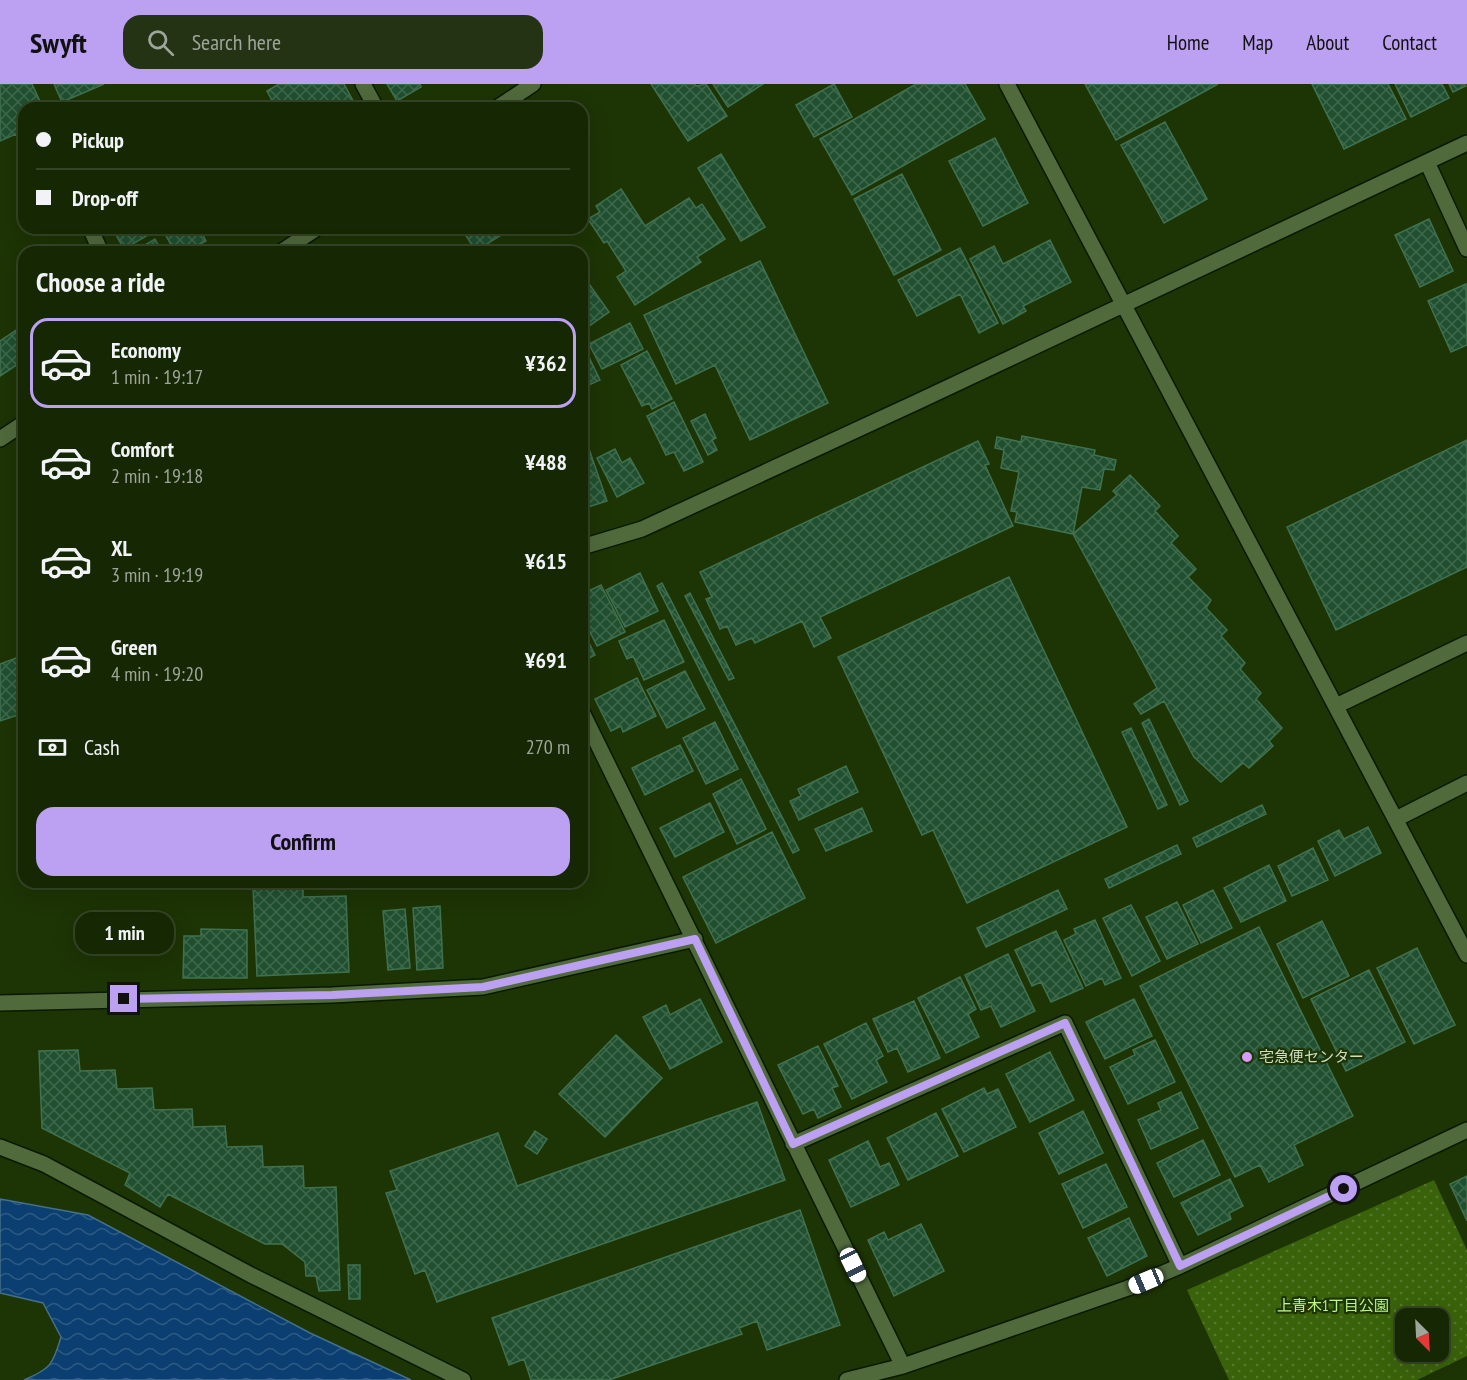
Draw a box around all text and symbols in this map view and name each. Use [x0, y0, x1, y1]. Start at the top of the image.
search box [123, 15, 543, 69]
text: Swyft [30, 24, 87, 61]
icon: search [144, 26, 177, 59]
text: Search here [192, 28, 281, 56]
text: Home [1167, 29, 1209, 56]
text: Map [1242, 29, 1273, 56]
text: About [1306, 29, 1349, 56]
text: Contact [1382, 29, 1437, 56]
text: Pickup [72, 126, 124, 154]
text: Drop-off [72, 184, 138, 212]
text: Choose a ride [36, 265, 165, 299]
icon: car [39, 336, 93, 390]
text: Economy [111, 336, 181, 364]
text: ¥362 [525, 349, 567, 377]
text: 1 min · 19:17 [111, 364, 203, 390]
icon: car [39, 435, 93, 489]
text: Comfort [111, 435, 174, 463]
text: ¥488 [525, 448, 567, 476]
text: 2 min · 19:18 [111, 463, 203, 489]
icon: car [39, 534, 93, 588]
text: XL [111, 534, 132, 562]
text: ¥615 [525, 547, 567, 575]
text: 3 min · 19:19 [111, 562, 203, 588]
icon: car [39, 633, 93, 687]
text: Green [111, 633, 157, 661]
text: ¥691 [525, 646, 567, 674]
text: 4 min · 19:20 [111, 661, 203, 687]
icon: cash [36, 731, 69, 764]
text: Cash [84, 733, 120, 761]
text: 270 m [526, 734, 570, 760]
button: Confirm [36, 807, 570, 876]
callout: 1 min [74, 912, 174, 954]
text: 1 min [104, 920, 145, 946]
route end [110, 985, 137, 1012]
place label: 宅急便センター [1259, 1047, 1364, 1066]
marker: 宅急便センター [1240, 1050, 1254, 1064]
route start [1330, 1175, 1357, 1202]
car [837, 1245, 869, 1285]
car [1126, 1266, 1166, 1296]
park label: 上青木1丁目公園 [1277, 1296, 1389, 1315]
north arrow [1395, 1308, 1449, 1362]
map controls [1395, 1308, 1449, 1362]

